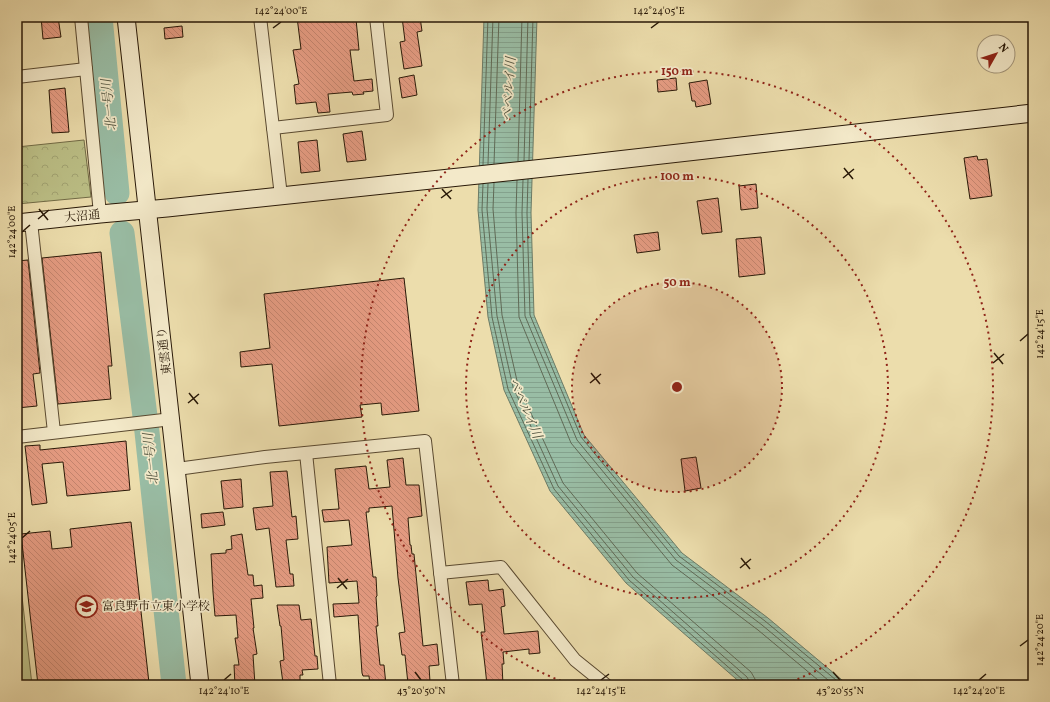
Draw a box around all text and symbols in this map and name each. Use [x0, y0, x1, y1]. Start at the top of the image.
text: 142°24'00"E [255, 4, 307, 18]
text: 142°24'05"E [633, 4, 685, 18]
north arrow [976, 34, 1016, 74]
text: N [994, 41, 1011, 56]
water label: ベベルイ川 [499, 54, 521, 122]
text: 150 m [661, 64, 693, 80]
water label: 北一号川 [98, 76, 122, 132]
text: 100 m [660, 169, 694, 185]
text: 142°24'00"E [5, 206, 19, 258]
street label: 大沼通 [63, 207, 101, 227]
text: 50 m [663, 275, 691, 291]
text: 142°24'15"E [1033, 309, 1047, 359]
street label: 東雲通り [154, 326, 176, 376]
water label: ベベルイ川 [503, 376, 546, 444]
centre of rings [670, 380, 684, 394]
water label: 北一号川 [140, 430, 164, 486]
text: 142°24'05"E [5, 512, 19, 564]
school or university icon: 富良野市立東小学校 [73, 593, 99, 619]
place label: 富良野市立東小学校 [102, 599, 210, 615]
text: 142°24'20"E [1033, 614, 1047, 666]
text: 142°24'10"E [199, 684, 249, 698]
text: 43°20'50"N [397, 684, 446, 698]
text: 142°24'15"E [576, 684, 626, 698]
text: 43°20'55"N [816, 684, 865, 698]
text: 142°24'20"E [953, 684, 1005, 698]

